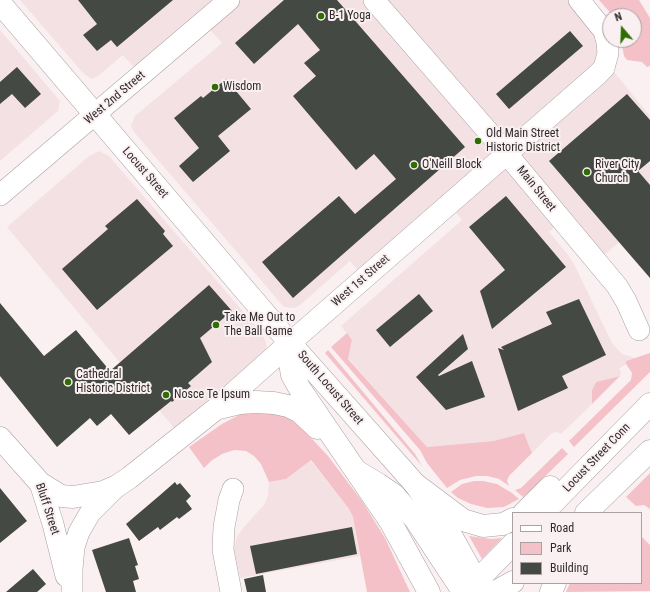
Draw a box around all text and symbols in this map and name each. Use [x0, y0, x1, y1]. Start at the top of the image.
north arrow [602, 8, 642, 48]
place label: B-1 Yoga [329, 9, 371, 23]
text: N [613, 10, 624, 24]
marker: B-1 Yoga [316, 11, 326, 21]
street label: West 2nd Street [82, 68, 148, 128]
place label: Wisdom [223, 80, 261, 94]
marker: Wisdom [210, 82, 220, 92]
place label: Old Main Street Historic District [486, 127, 560, 155]
marker: Old Main Street Historic District [473, 136, 483, 146]
street label: Locust Street [119, 145, 171, 201]
place label: O'Neill Block [422, 158, 482, 172]
place label: River City Church [595, 158, 639, 186]
marker: O'Neill Block [409, 160, 419, 170]
street label: Main Street [513, 163, 559, 215]
marker: River City Church [582, 167, 592, 177]
street label: West 1st Street [329, 252, 393, 310]
place label: Take Me Out to The Ball Game [224, 311, 295, 339]
marker: Take Me Out to The Ball Game [211, 320, 221, 330]
street label: South Locust Street [294, 348, 366, 428]
place label: Cathedral Historic District [76, 368, 150, 396]
marker: Cathedral Historic District [63, 377, 73, 387]
place label: Nosce Te Ipsum [174, 388, 250, 402]
marker: Nosce Te Ipsum [161, 390, 171, 400]
street label: Locust Street Conn [561, 421, 633, 495]
street label: Bluff Street [32, 481, 62, 537]
legend [512, 512, 642, 584]
text: Road [550, 521, 574, 535]
text: Park [550, 541, 571, 555]
text: Building [550, 561, 588, 575]

